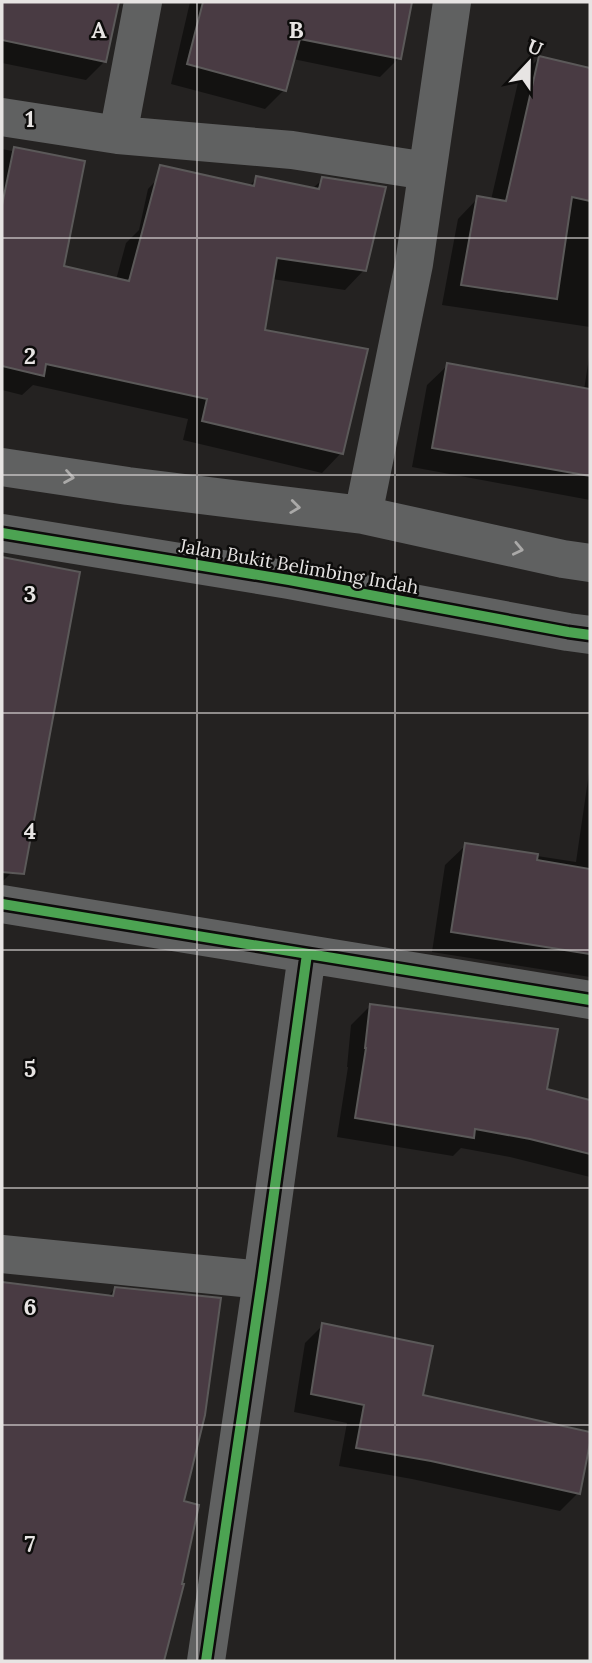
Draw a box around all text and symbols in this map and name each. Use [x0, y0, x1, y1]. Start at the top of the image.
text: A [91, 15, 107, 44]
text: B [288, 15, 304, 44]
north arrow [494, 28, 564, 98]
text: U [524, 33, 547, 61]
text: 1 [25, 104, 35, 133]
text: 2 [24, 341, 36, 370]
one-way arrow [63, 470, 75, 485]
one-way arrow [289, 499, 301, 514]
street label: Jalan Bukit Belimbing Indah [176, 533, 421, 599]
one-way arrow [512, 540, 524, 555]
text: 3 [24, 579, 36, 608]
text: 4 [24, 816, 36, 845]
text: 5 [24, 1054, 36, 1083]
text: 6 [23, 1292, 37, 1321]
text: 7 [25, 1529, 36, 1558]

